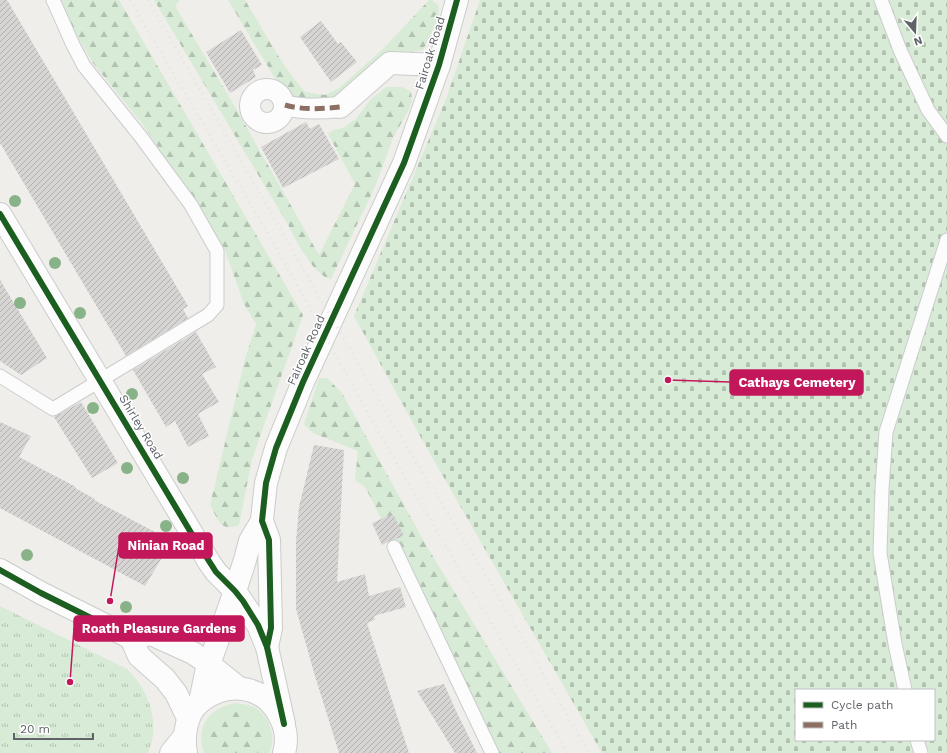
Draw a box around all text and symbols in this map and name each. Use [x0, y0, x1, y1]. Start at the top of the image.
north arrow [895, 12, 935, 52]
street label: Fairoak Road [412, 15, 448, 91]
text: N [912, 34, 924, 48]
street label: Fairoak Road [284, 313, 328, 387]
callout: Cathays Cemetery [730, 370, 863, 395]
text: Cathays Cemetery [738, 375, 856, 390]
street label: Shirley Road [116, 392, 166, 462]
callout: Ninian Road [119, 533, 212, 558]
text: Ninian Road [128, 538, 204, 553]
callout: Roath Pleasure Gardens [74, 616, 244, 641]
text: Roath Pleasure Gardens [82, 621, 236, 636]
legend [795, 689, 935, 741]
text: Cycle path [831, 698, 893, 712]
scale bar [14, 715, 93, 741]
text: Path [831, 718, 857, 732]
text: 20 m [20, 722, 50, 736]

